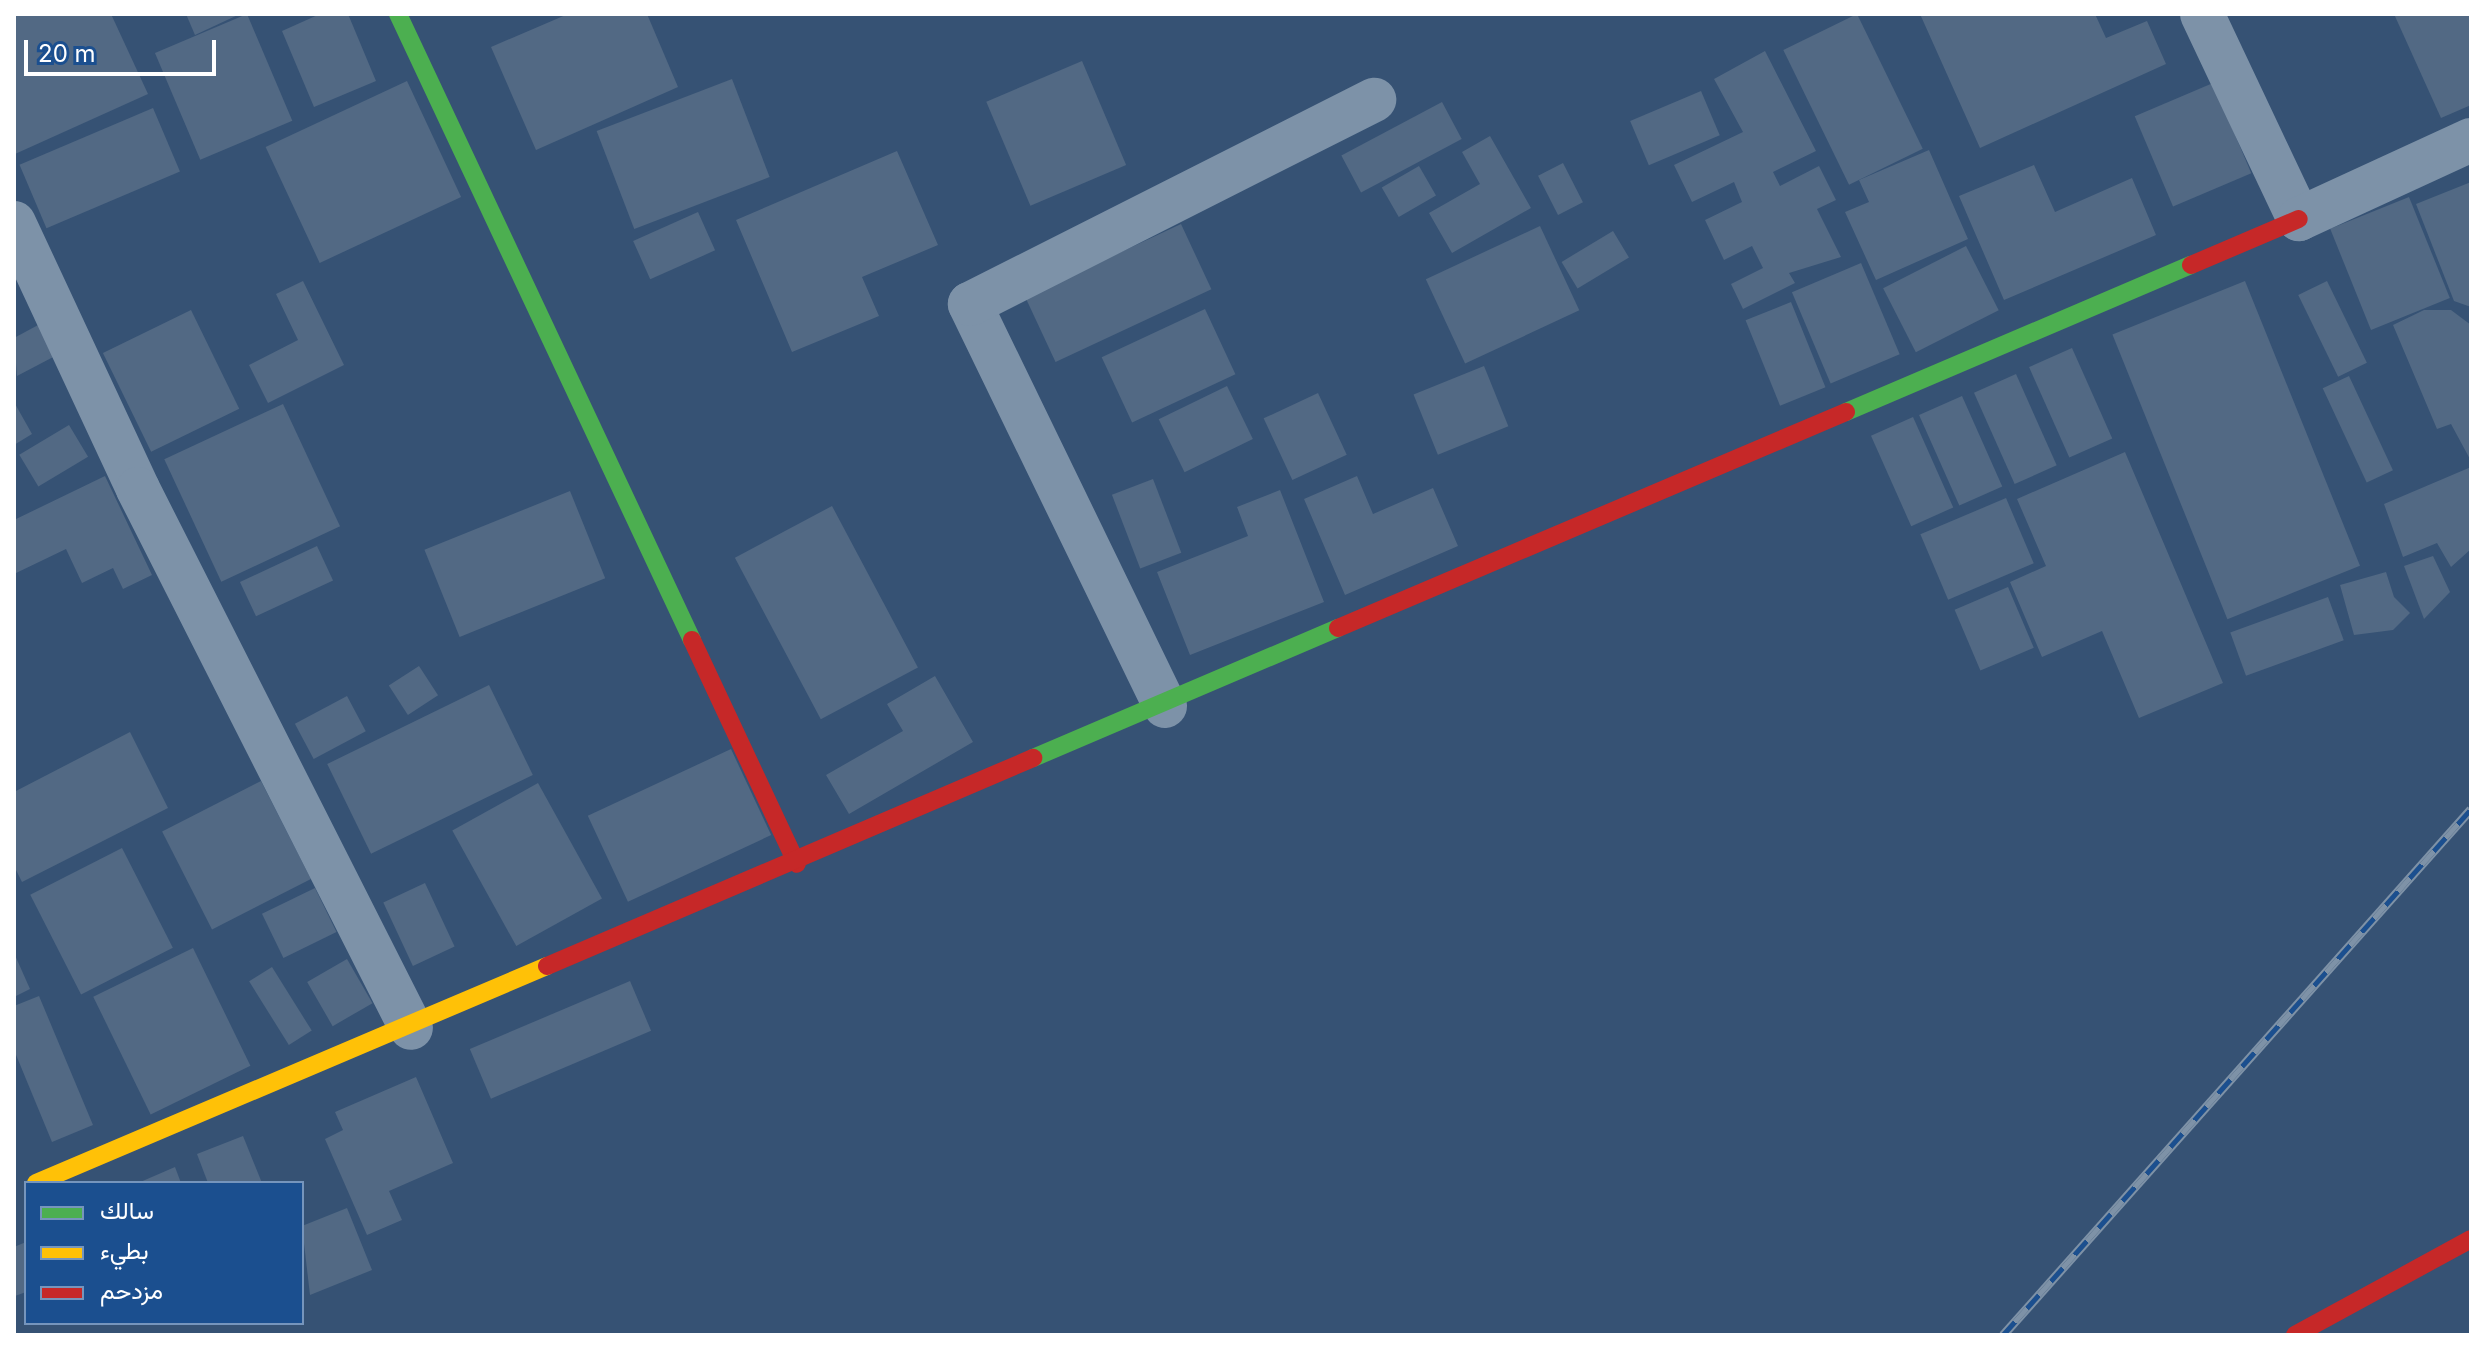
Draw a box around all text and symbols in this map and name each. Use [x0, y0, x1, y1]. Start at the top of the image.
scale bar [28, 24, 220, 74]
text: 20 m [38, 39, 96, 68]
legend [24, 1181, 304, 1325]
text: سالك [100, 1196, 154, 1225]
text: بطيء [100, 1236, 149, 1265]
text: مزدحم [100, 1276, 163, 1305]

